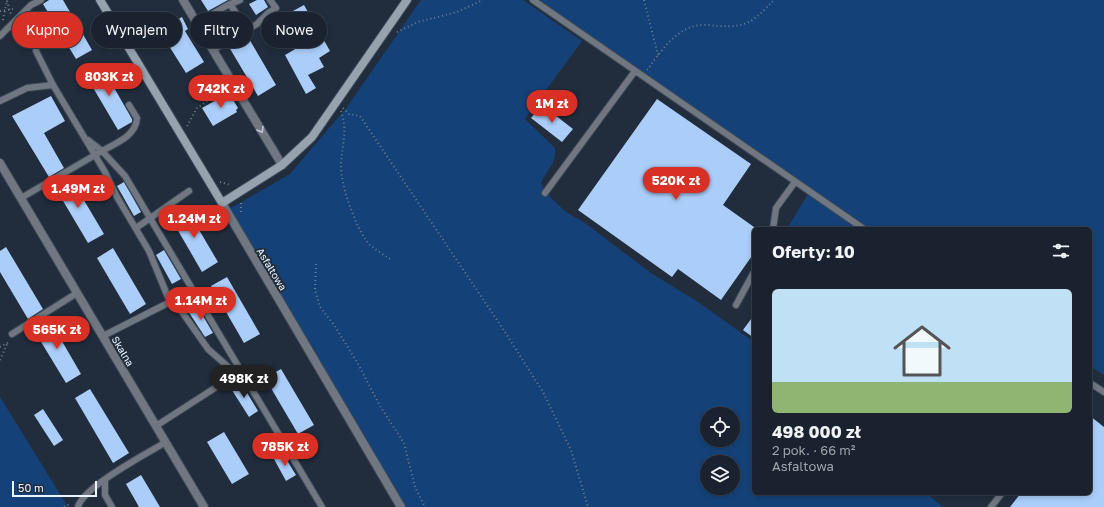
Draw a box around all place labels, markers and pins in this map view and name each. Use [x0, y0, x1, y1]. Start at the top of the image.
pin: 803K zł [72, 63, 146, 97]
pin: 742K zł [184, 75, 258, 109]
pin: 1M zł [524, 90, 580, 124]
pin: 520K zł [639, 167, 713, 201]
pin: 1.49M zł [37, 175, 119, 209]
pin: 1.24M zł [153, 205, 235, 239]
pin: 1.14M zł [160, 287, 242, 321]
pin: 565K zł [20, 316, 94, 350]
pin: 498K zł [207, 365, 281, 399]
pin: 785K zł [248, 433, 322, 467]

